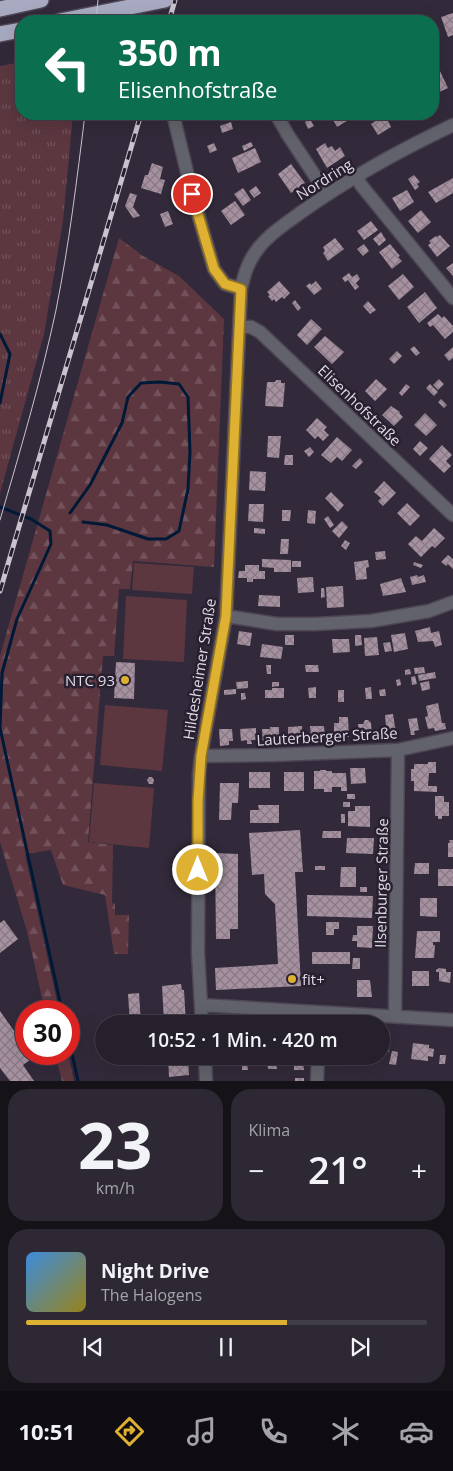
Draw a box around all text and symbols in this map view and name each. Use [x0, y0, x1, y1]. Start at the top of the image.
text: 350 m [118, 29, 222, 76]
icon: left [35, 35, 100, 100]
text: Elisenhofstraße [118, 74, 277, 104]
street label: Nordring [292, 154, 356, 204]
pin [171, 173, 213, 215]
icon: arrive [178, 180, 206, 208]
street label: Elisenhofstraße [314, 360, 406, 450]
street label: Hildesheimer Straße [178, 597, 220, 741]
place label: NTC 93 [65, 670, 115, 690]
marker: NTC 93 [119, 674, 131, 686]
street label: Lauterberger Straße [256, 722, 398, 750]
street label: Ilsenburger Straße [370, 818, 392, 948]
position arrow [171, 843, 223, 895]
place label: fit+ [302, 969, 325, 989]
marker: fit+ [286, 973, 298, 985]
speed limit sign: 30 [15, 1000, 80, 1065]
text: 10:52 · 1 Min. · 420 m [147, 1027, 338, 1053]
text: 23 [78, 1100, 152, 1188]
text: Klima [249, 1119, 290, 1141]
text: 21° [308, 1143, 368, 1195]
text: − [249, 1151, 265, 1189]
text: + [411, 1151, 427, 1189]
text: km/h [96, 1177, 135, 1199]
text: Night Drive [101, 1258, 209, 1284]
text: The Halogens [101, 1284, 202, 1306]
icon: previous [79, 1333, 107, 1361]
icon: pause [212, 1333, 240, 1361]
icon: next [346, 1333, 374, 1361]
icon: directions [112, 1414, 147, 1449]
icon: music [184, 1414, 219, 1449]
icon: phone [256, 1414, 291, 1449]
icon: climate [328, 1414, 363, 1449]
icon: car [399, 1414, 434, 1449]
text: 10:51 [18, 1416, 75, 1446]

